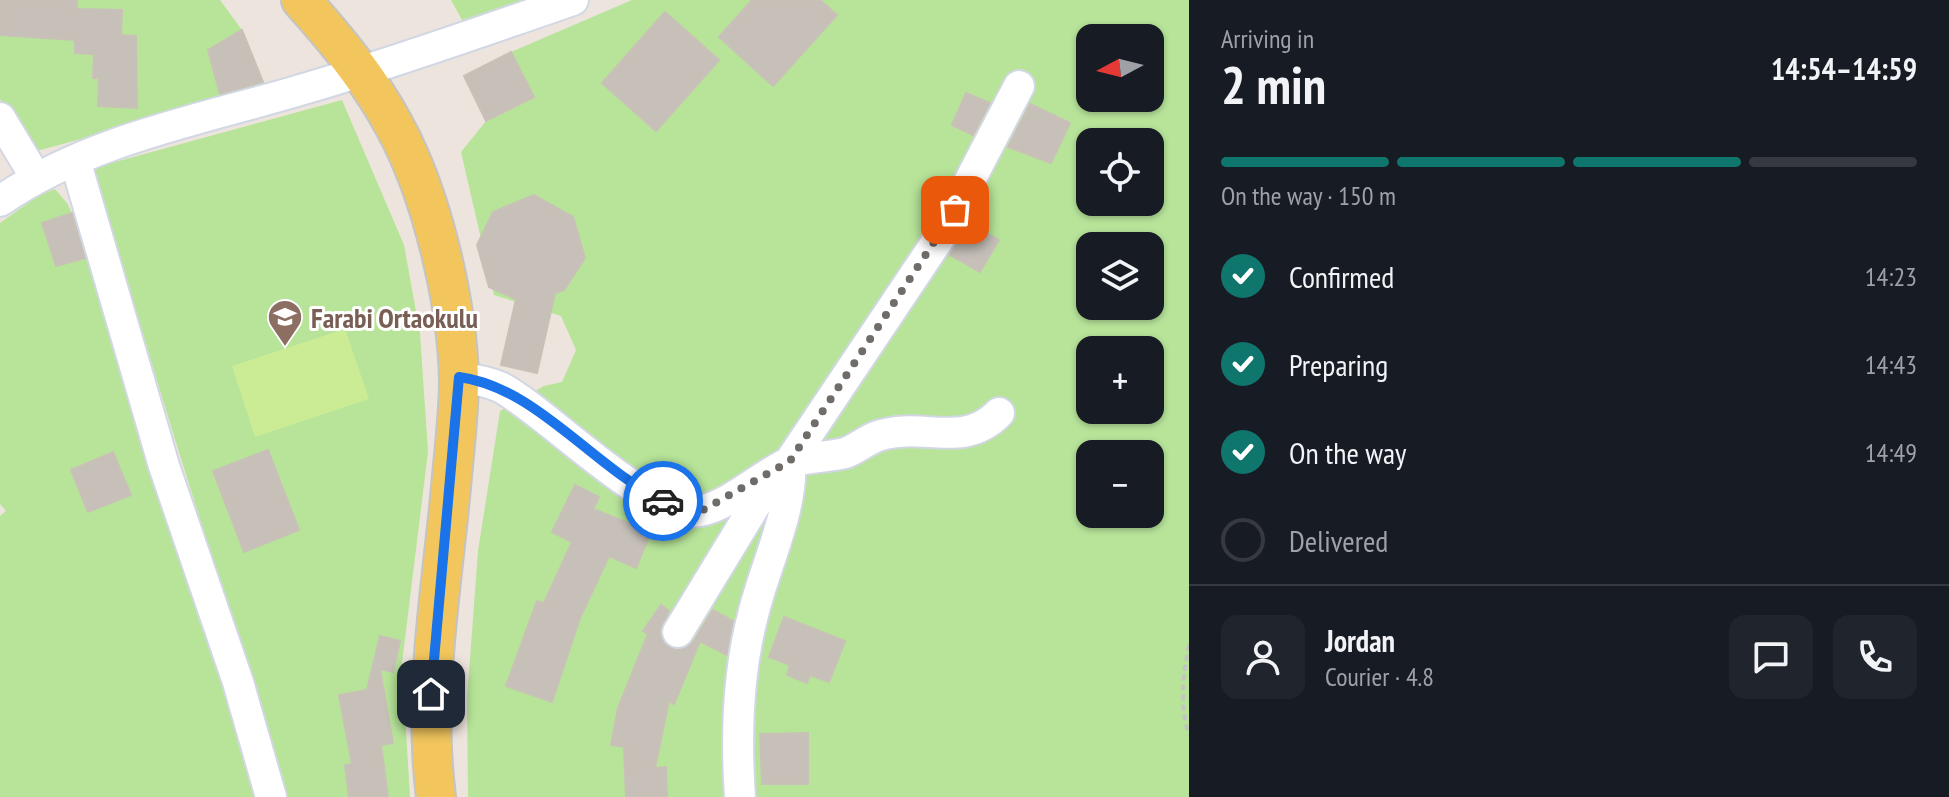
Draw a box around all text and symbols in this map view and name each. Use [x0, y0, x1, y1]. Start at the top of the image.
text: Arriving in [1221, 22, 1314, 55]
north arrow [1076, 24, 1164, 112]
map controls [1076, 24, 1164, 528]
text: 14:54–14:59 [1771, 49, 1917, 88]
text: 2 min [1221, 51, 1326, 118]
button: locate [1076, 128, 1164, 216]
pin [921, 176, 989, 244]
text: On the way · 150 m [1221, 179, 1396, 212]
icon: bag [933, 188, 977, 232]
button: layers [1076, 232, 1164, 320]
icon: check [1221, 254, 1265, 298]
text: Confirmed [1289, 257, 1394, 296]
text: 14:23 [1865, 260, 1917, 293]
school or university icon: Farabi Ortaokulu [266, 298, 304, 348]
place label: Farabi Ortaokulu [311, 299, 478, 336]
button: + [1076, 336, 1164, 424]
icon: check [1221, 342, 1265, 386]
text: Preparing [1289, 345, 1388, 384]
text: 14:43 [1865, 348, 1917, 381]
icon: check [1221, 430, 1265, 474]
text: On the way [1289, 433, 1406, 472]
text: 14:49 [1865, 436, 1917, 469]
button: − [1076, 440, 1164, 528]
courier [623, 461, 703, 541]
icon: car [641, 479, 685, 523]
text: Delivered [1289, 521, 1388, 560]
button: person [1221, 615, 1305, 699]
button: chat [1729, 615, 1813, 699]
button: phone [1833, 615, 1917, 699]
text: Jordan [1325, 621, 1395, 660]
pin [397, 660, 465, 728]
text: Courier · 4.8 [1325, 660, 1434, 693]
icon: home [409, 672, 453, 716]

